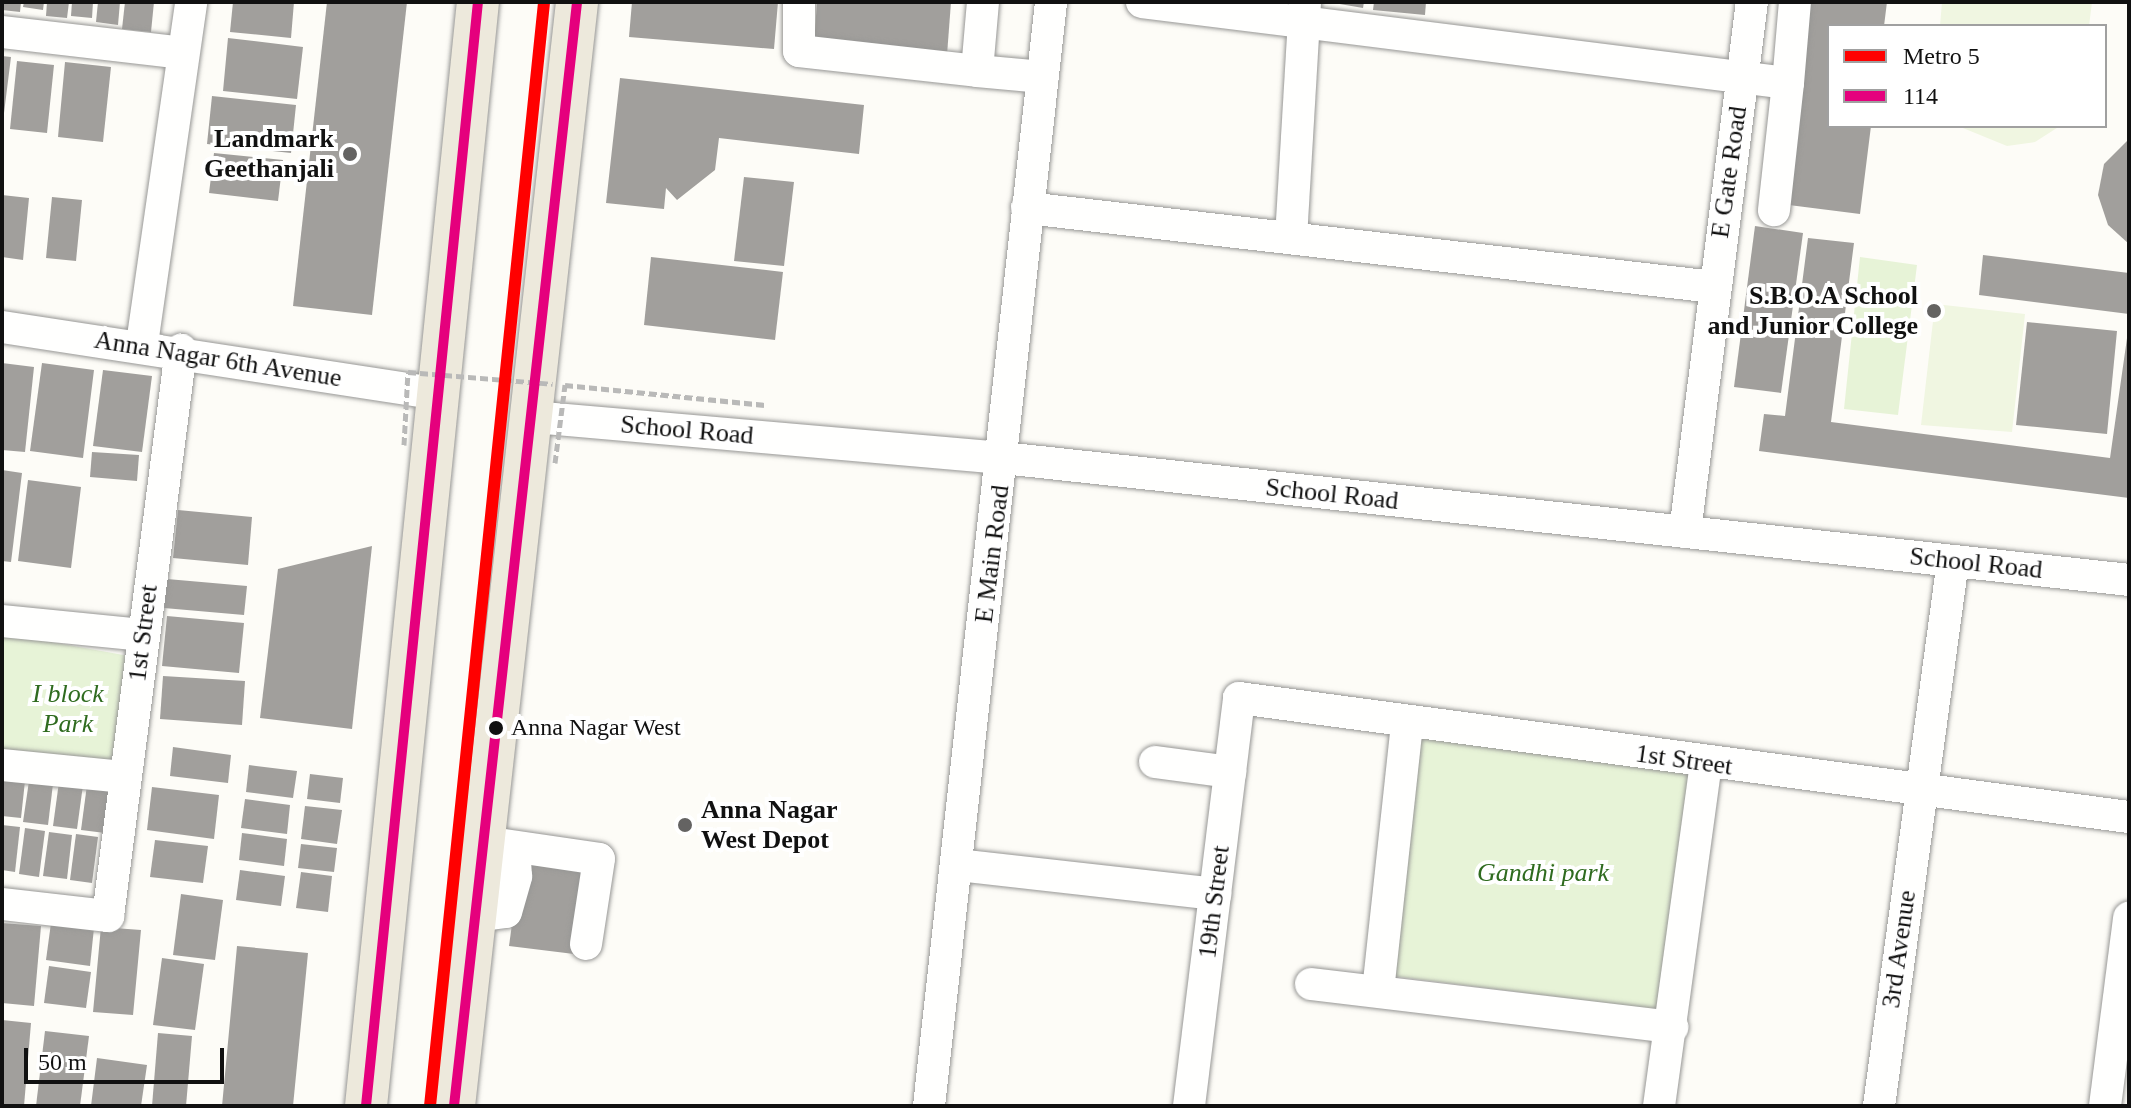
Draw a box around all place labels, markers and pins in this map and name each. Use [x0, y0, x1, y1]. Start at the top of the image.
place label: Landmark Geethanjali [184, 123, 334, 184]
marker: Landmark Geethanjali [341, 145, 359, 163]
place label: S.B.O.A School and Junior College [1681, 280, 1918, 342]
marker: S.B.O.A School and Junior College [1925, 302, 1943, 320]
place label: Anna Nagar West [511, 714, 707, 742]
marker: Anna Nagar West [488, 720, 504, 736]
place label: Anna Nagar West Depot [701, 794, 856, 856]
marker: Anna Nagar West Depot [676, 816, 694, 834]

